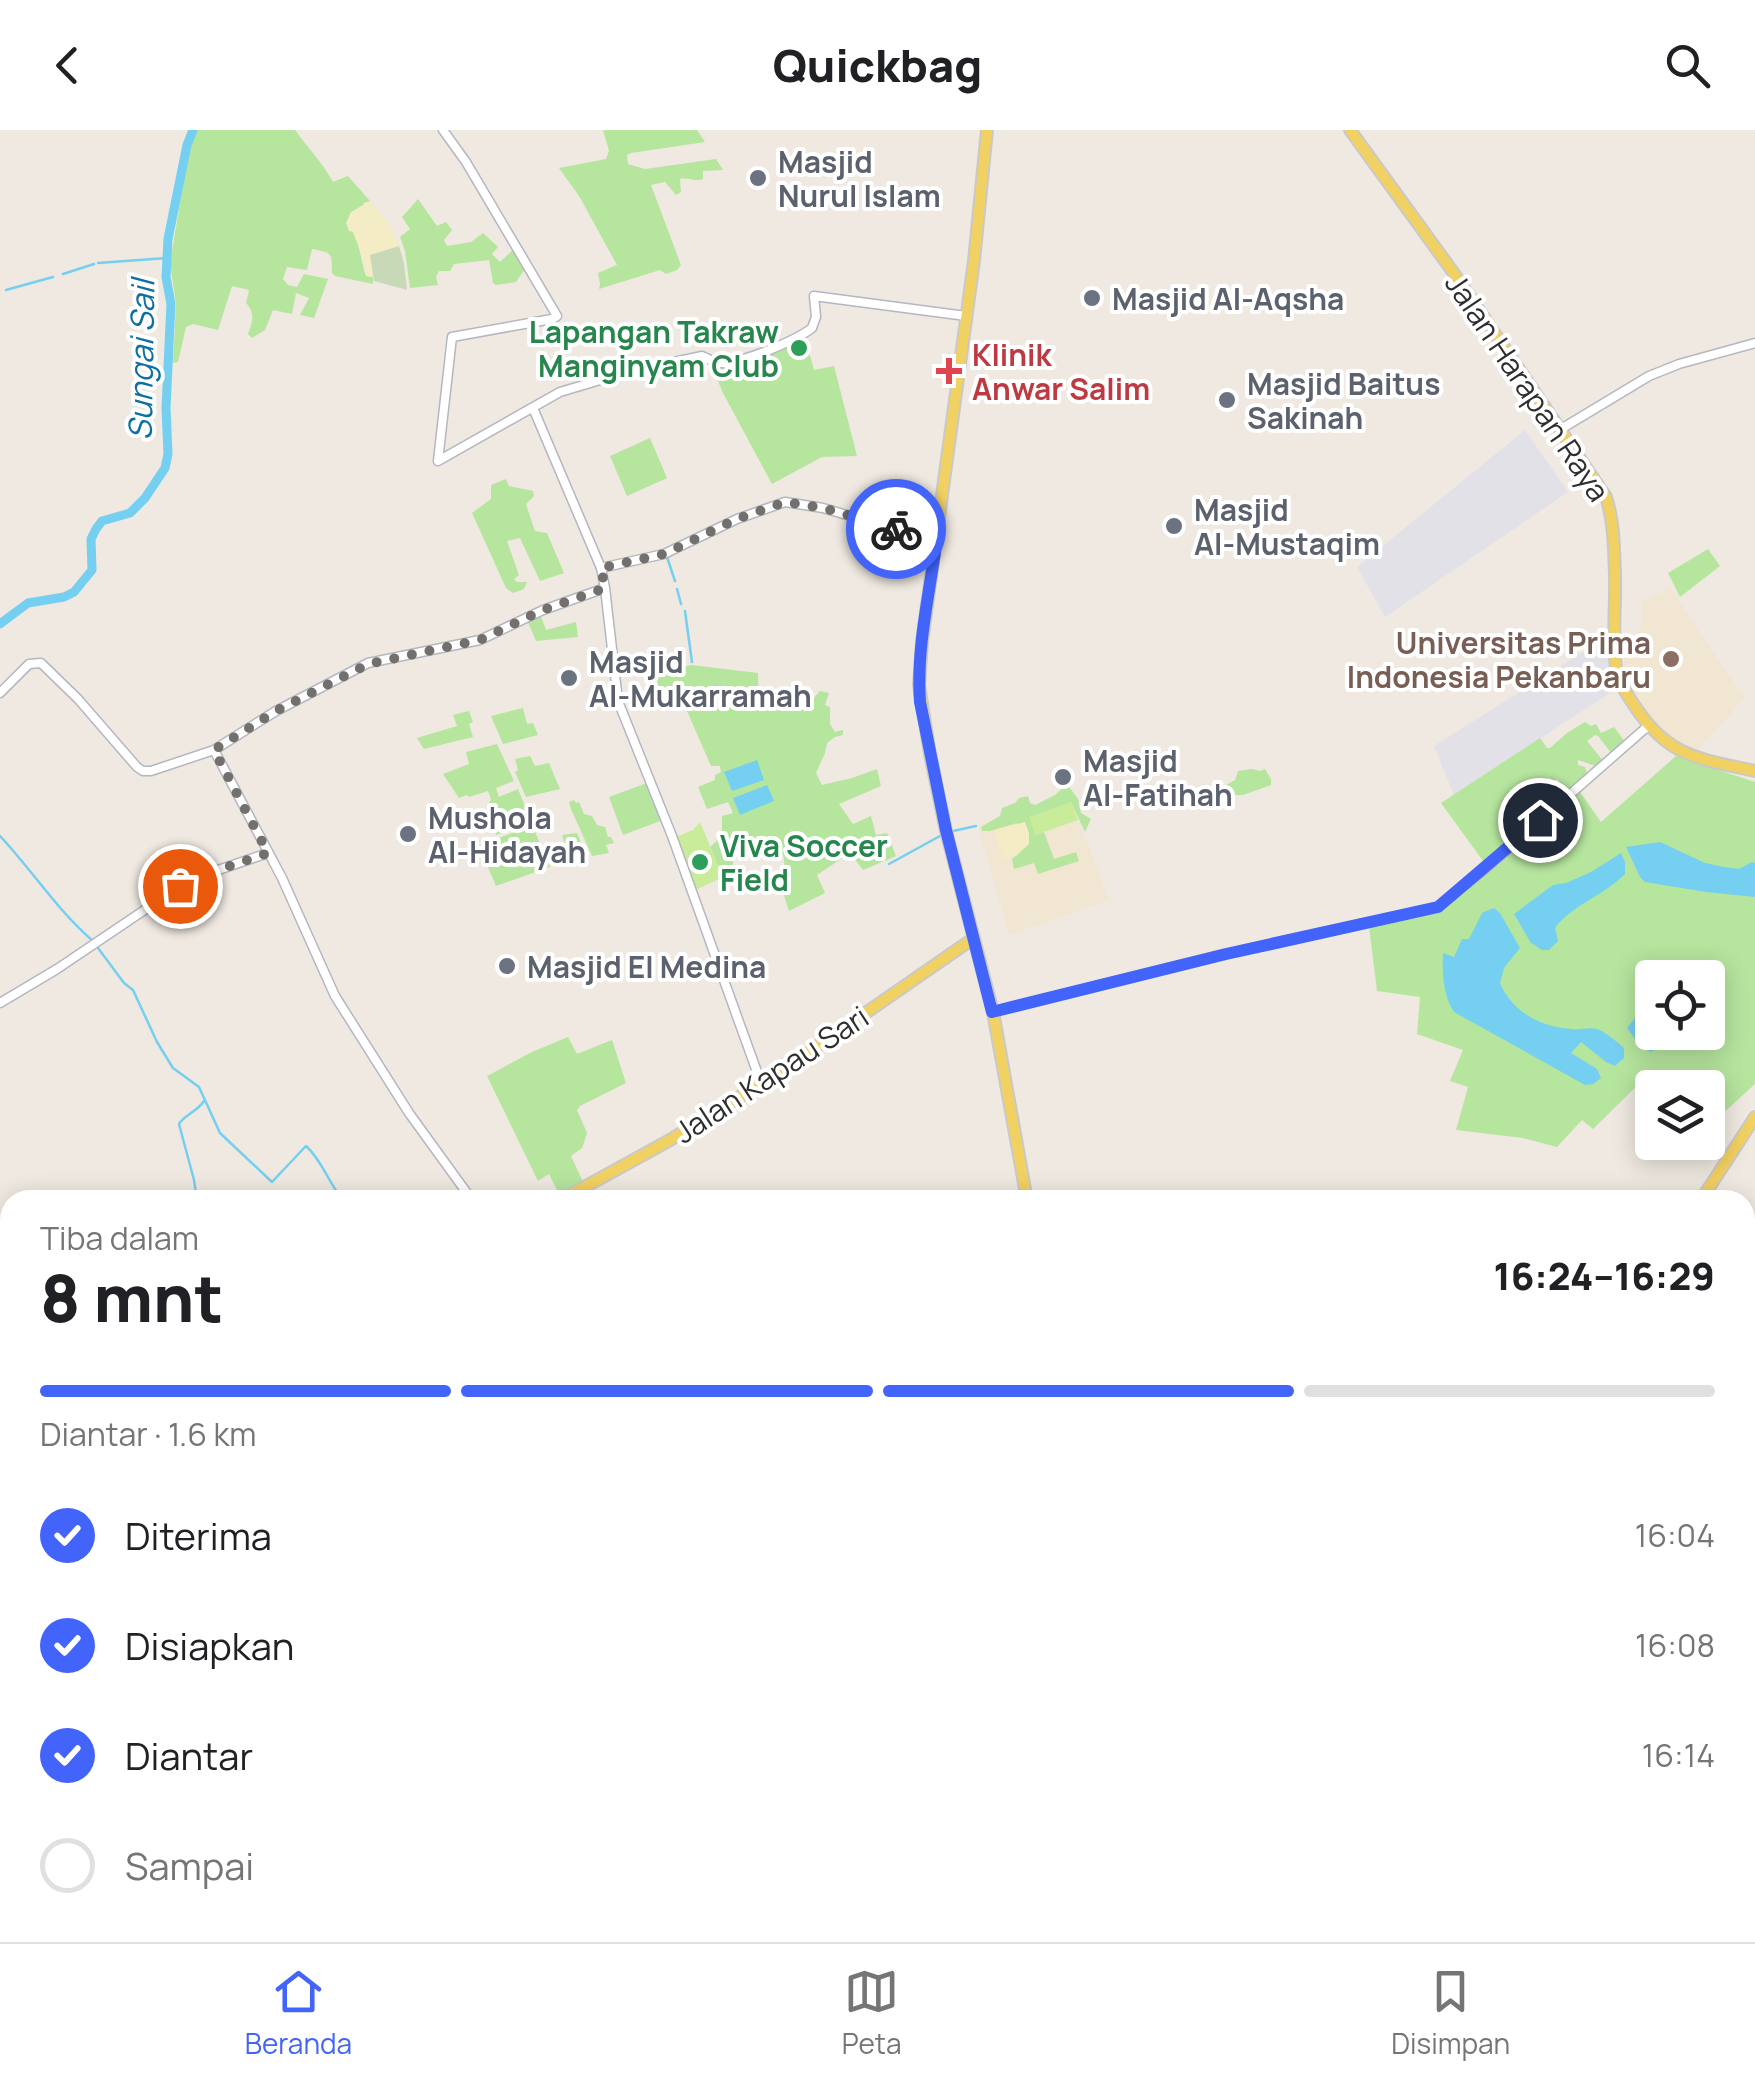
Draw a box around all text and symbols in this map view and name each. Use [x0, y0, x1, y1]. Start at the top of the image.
text: Quickbag [773, 34, 982, 96]
icon: back [40, 38, 95, 93]
icon: search [1660, 38, 1715, 93]
place label: Masjid Nurul Islam [778, 141, 941, 216]
marker: Masjid Nurul Islam [747, 167, 769, 189]
street label: Jalan Harapan Raya [1436, 265, 1620, 509]
water label: Sungai Sail [118, 276, 164, 441]
place label: Masjid Al-Aqsha [1112, 278, 1344, 319]
marker: Masjid Al-Aqsha [1081, 287, 1103, 309]
place label: Lapangan Takraw Manginyam Club [529, 311, 779, 386]
place label: Klinik Anwar Salim [972, 334, 1150, 409]
marker: Lapangan Takraw Manginyam Club [788, 337, 810, 359]
marker: Klinik Anwar Salim [936, 358, 962, 384]
place label: Masjid Baitus Sakinah [1247, 363, 1440, 438]
marker: Masjid Baitus Sakinah [1216, 389, 1238, 411]
courier [846, 479, 946, 579]
place label: Masjid Al-Mustaqim [1194, 489, 1380, 564]
icon: bike [869, 502, 924, 557]
marker: Masjid Al-Mustaqim [1163, 515, 1185, 537]
place label: Universitas Prima Indonesia Pekanbaru [1347, 622, 1651, 697]
place label: Masjid Al-Mukarramah [589, 641, 812, 716]
marker: Universitas Prima Indonesia Pekanbaru [1660, 648, 1682, 670]
marker: Masjid Al-Mukarramah [558, 667, 580, 689]
place label: Masjid Al-Fatihah [1083, 740, 1233, 815]
marker: Masjid Al-Fatihah [1052, 766, 1074, 788]
pin [1498, 778, 1583, 863]
icon: home [1513, 793, 1568, 848]
place label: Mushola Al-Hidayah [428, 797, 586, 872]
marker: Mushola Al-Hidayah [397, 823, 419, 845]
place label: Viva Soccer Field [720, 825, 888, 900]
pin [138, 844, 223, 929]
marker: Viva Soccer Field [689, 851, 711, 873]
icon: bag [153, 859, 208, 914]
place label: Masjid El Medina [527, 946, 766, 987]
marker: Masjid El Medina [496, 955, 518, 977]
map controls [1635, 960, 1725, 1160]
button: locate [1635, 960, 1725, 1050]
street label: Jalan Kapau Sari [666, 996, 876, 1152]
button: layers [1635, 1070, 1725, 1160]
text: Tiba dalam [40, 1216, 199, 1260]
text: 16:24–16:29 [1493, 1249, 1715, 1301]
text: 8 mnt [40, 1253, 223, 1342]
text: Diantar · 1.6 km [40, 1412, 257, 1456]
icon: check [40, 1508, 95, 1563]
text: Diterima [125, 1509, 272, 1561]
text: 16:04 [1635, 1513, 1715, 1557]
icon: check [40, 1618, 95, 1673]
text: Disiapkan [125, 1619, 294, 1671]
text: 16:08 [1635, 1623, 1715, 1667]
icon: check [40, 1728, 95, 1783]
text: Diantar [125, 1729, 253, 1781]
text: 16:14 [1642, 1733, 1715, 1777]
text: Sampai [125, 1839, 254, 1891]
tab: Beranda [245, 1964, 352, 2062]
tab: Peta [842, 1964, 902, 2062]
tab: Disimpan [1391, 1964, 1510, 2062]

